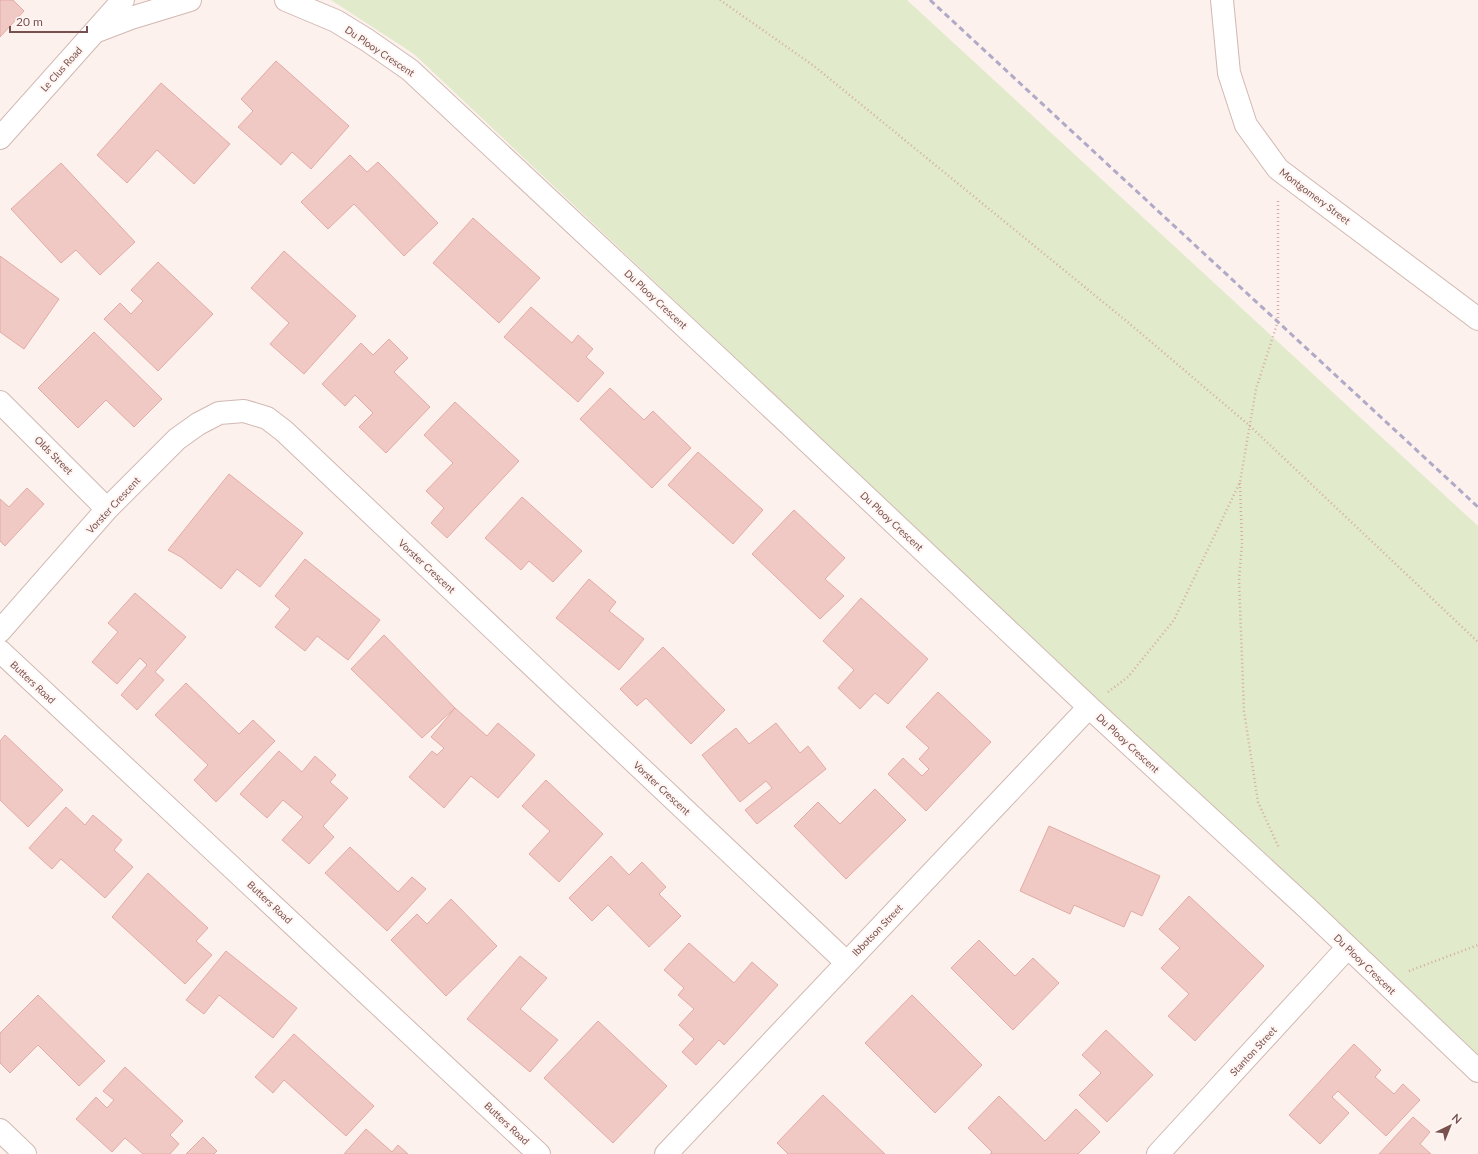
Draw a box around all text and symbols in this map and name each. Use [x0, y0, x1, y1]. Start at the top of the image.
scale bar [10, 8, 87, 34]
text: 20 m [16, 14, 43, 29]
street label: Du Plooy Crescent [343, 23, 417, 79]
street label: Le Clus Road [38, 44, 84, 94]
street label: Montgomery Street [1277, 165, 1353, 227]
street label: Du Plooy Crescent [622, 267, 690, 331]
street label: Olds Street [32, 433, 76, 477]
street label: Vorster Crescent [84, 474, 143, 536]
street label: Du Plooy Crescent [858, 489, 926, 553]
street label: Vorster Crescent [396, 537, 458, 596]
street label: Butters Road [8, 658, 58, 706]
street label: Du Plooy Crescent [1094, 711, 1162, 775]
street label: Vorster Crescent [631, 759, 693, 818]
street label: Butters Road [245, 878, 295, 926]
street label: Ibbotson Street [849, 901, 905, 958]
street label: Du Plooy Crescent [1332, 931, 1399, 997]
street label: Stanton Street [1227, 1024, 1279, 1078]
street label: Butters Road [482, 1099, 532, 1147]
north arrow [1430, 1106, 1470, 1146]
text: N [1450, 1111, 1465, 1126]

